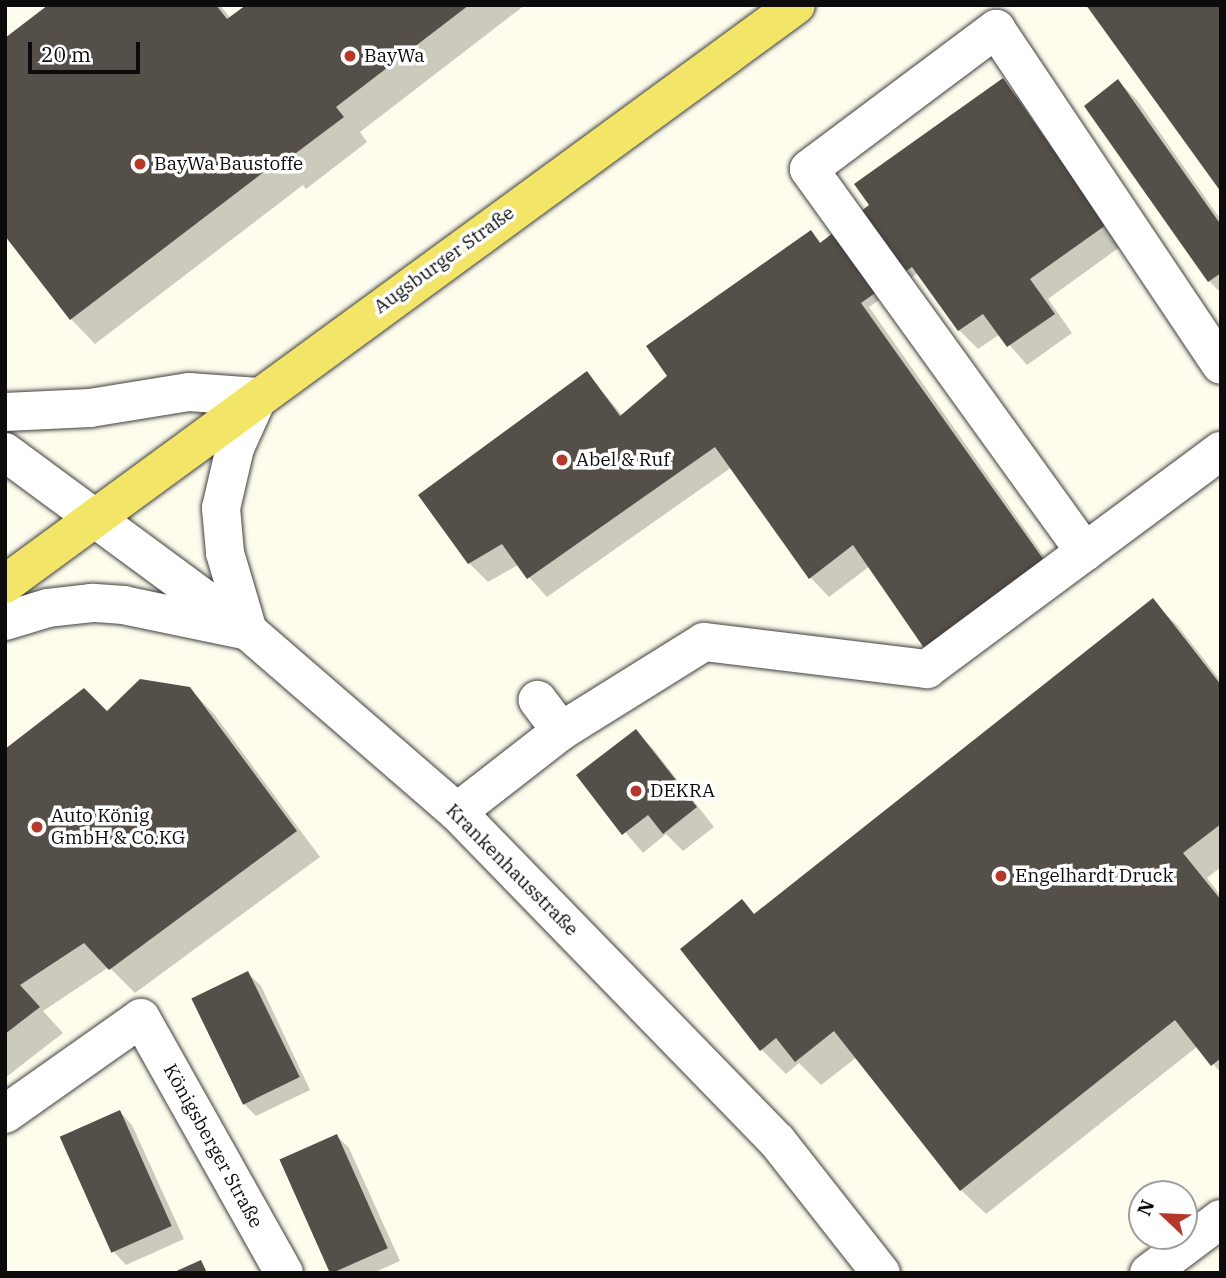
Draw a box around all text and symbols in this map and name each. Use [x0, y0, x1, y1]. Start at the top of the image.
scale bar [32, 28, 144, 72]
text: 20 m [41, 40, 91, 68]
place label: BayWa [364, 45, 425, 67]
marker: BayWa [342, 48, 358, 64]
place label: BayWa Baustoffe [154, 153, 303, 175]
marker: BayWa Baustoffe [132, 156, 148, 172]
street label: Augsburger Straße [369, 201, 519, 319]
place label: Abel & Ruf [576, 449, 670, 471]
marker: Abel & Ruf [554, 452, 570, 468]
place label: DEKRA [650, 780, 715, 802]
marker: DEKRA [628, 783, 644, 799]
street label: Krankenhausstraße [441, 799, 583, 941]
place label: Auto König GmbH & Co.KG [51, 805, 185, 849]
marker: Auto König GmbH & Co.KG [29, 819, 45, 835]
place label: Engelhardt Druck [1015, 865, 1174, 887]
marker: Engelhardt Druck [993, 868, 1009, 884]
street label: Königsberger Straße [158, 1060, 268, 1232]
north arrow [1128, 1180, 1198, 1250]
text: N [1132, 1196, 1159, 1219]

